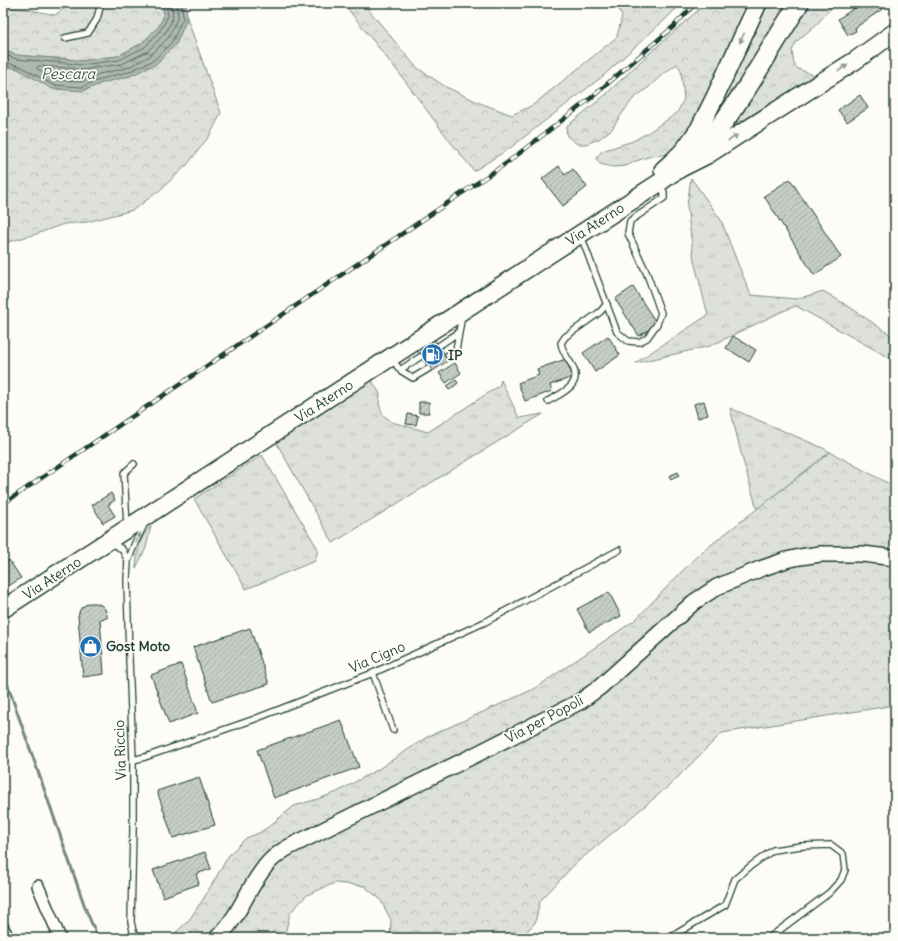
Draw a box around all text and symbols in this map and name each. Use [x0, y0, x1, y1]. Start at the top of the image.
one-way arrow [738, 33, 744, 45]
water label: Pescara [41, 64, 96, 83]
one-way arrow [838, 64, 848, 72]
one-way arrow [728, 134, 738, 142]
street label: Via Aterno [562, 198, 628, 249]
fuel station icon: IP [420, 342, 446, 368]
place label: IP [448, 346, 463, 364]
street label: Via Aterno [291, 375, 357, 426]
one-way arrow [135, 531, 141, 543]
street label: Via Aterno [19, 552, 85, 603]
shop icon: Gost Moto [78, 633, 104, 659]
place label: Gost Moto [106, 637, 170, 655]
street label: Via Cigno [346, 637, 408, 677]
street label: Via per Popoli [502, 691, 586, 747]
street label: Via Riccio [110, 719, 130, 780]

